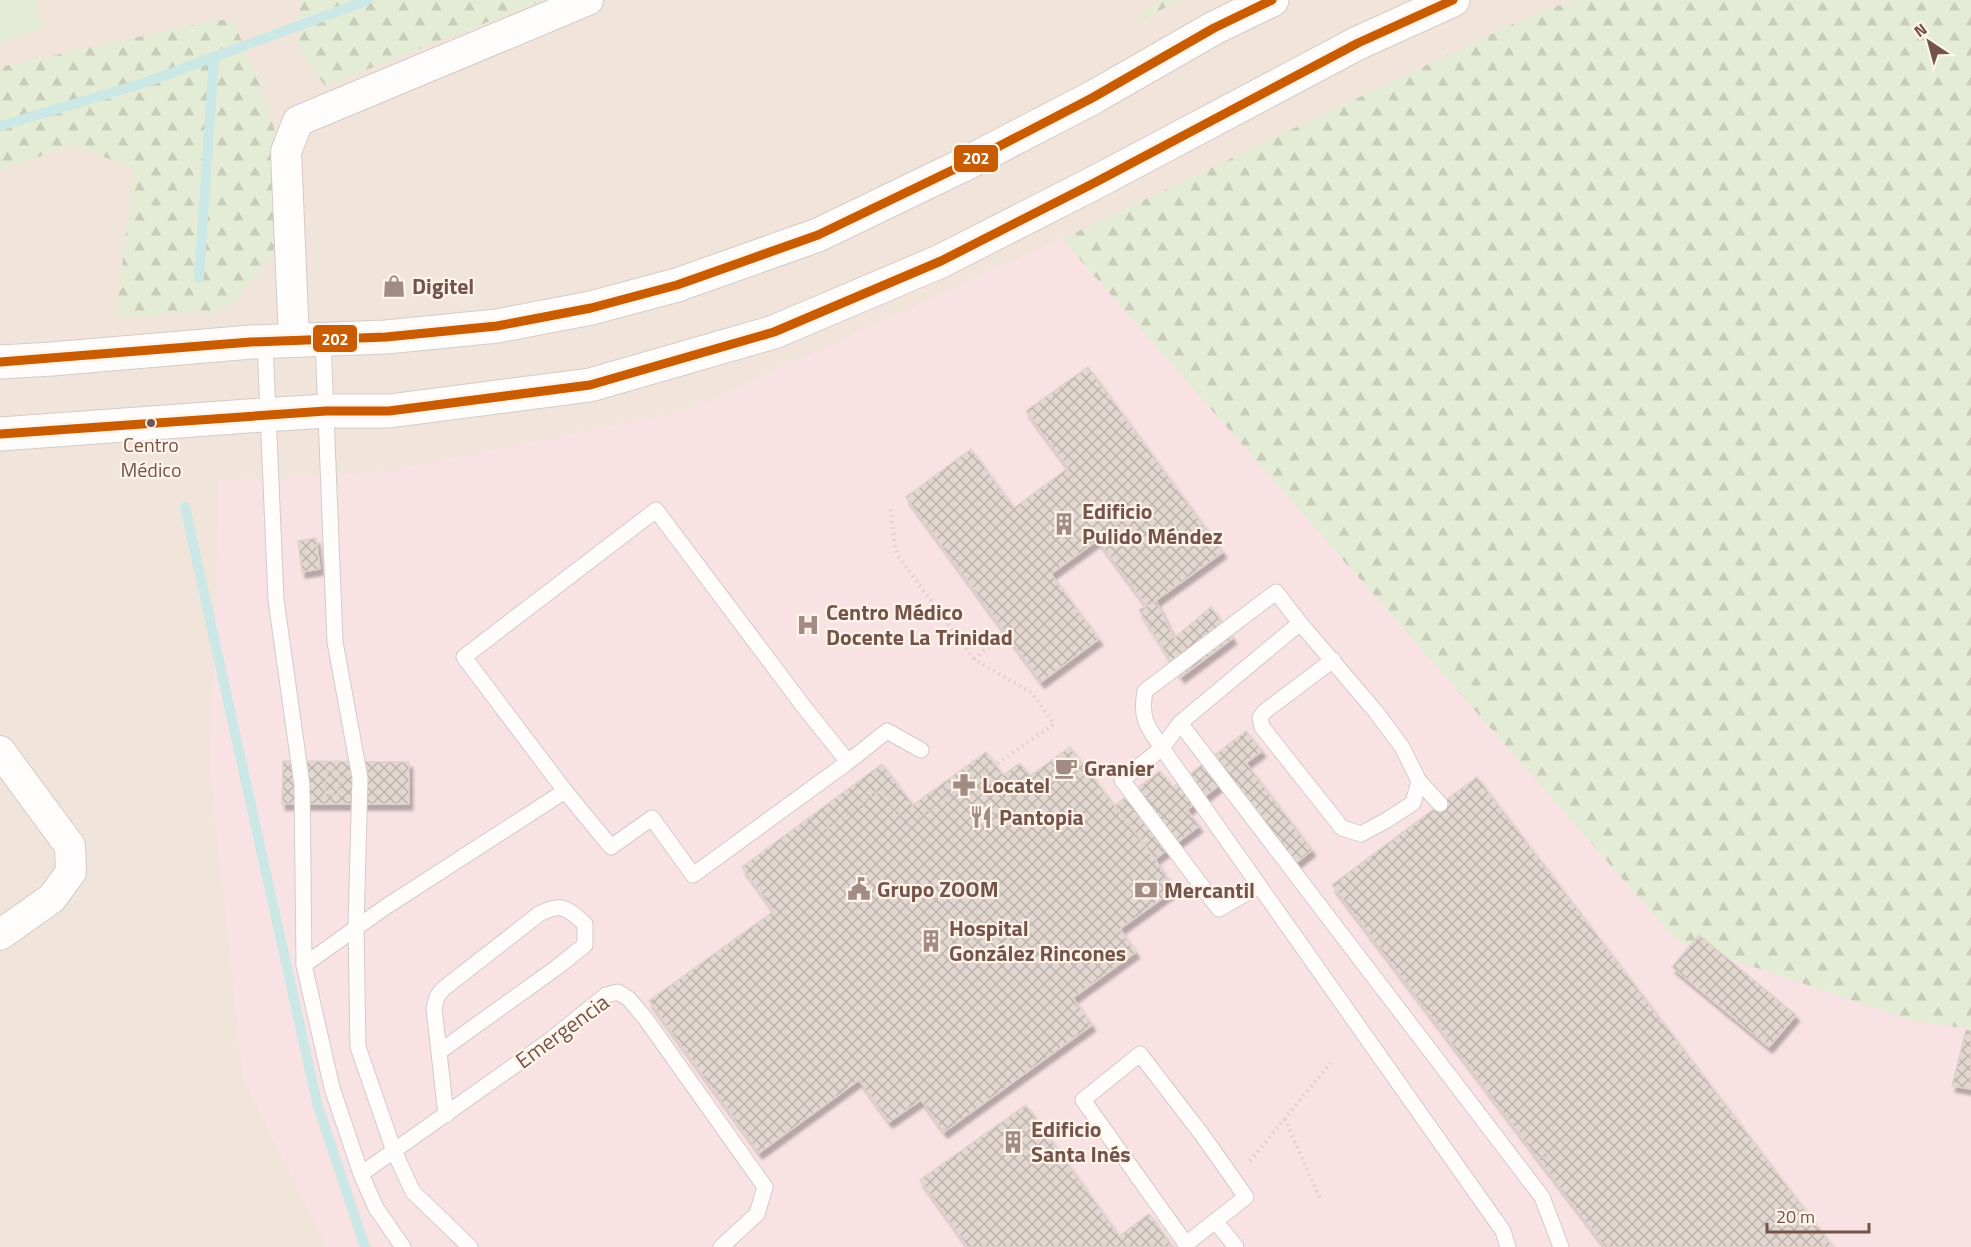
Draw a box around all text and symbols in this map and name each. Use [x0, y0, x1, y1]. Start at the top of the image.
north arrow [1899, 12, 1959, 72]
text: N [1909, 17, 1932, 43]
line badge: 202 [953, 144, 999, 173]
text: 202 [963, 146, 989, 170]
place label: Digitel [412, 269, 474, 303]
shop icon: Digitel [381, 273, 407, 299]
line badge: 202 [312, 324, 358, 353]
text: 202 [322, 327, 348, 351]
marker: Centro Médico [145, 417, 157, 429]
place label: Centro Médico [121, 429, 181, 485]
place label: Edificio Pulido Méndez [1082, 494, 1223, 553]
building icon: Edificio Pulido Méndez [1051, 511, 1077, 537]
place label: Centro Médico Docente La Trinidad [826, 595, 1013, 654]
hospital icon: Centro Médico Docente La Trinidad [795, 612, 821, 638]
place label: Granier [1084, 751, 1154, 785]
cafe icon: Granier [1053, 755, 1079, 781]
place label: Locatel [982, 768, 1050, 802]
pharmacy icon: Locatel [951, 772, 977, 798]
place label: Pantopia [999, 800, 1084, 834]
restaurant icon: Pantopia [968, 804, 994, 830]
place label: Grupo ZOOM [877, 872, 999, 906]
place label: Mercantil [1164, 873, 1255, 907]
public building icon: Grupo ZOOM [846, 876, 872, 902]
bank icon: Mercantil [1133, 877, 1159, 903]
place label: Hospital González Rincones [949, 911, 1126, 970]
building icon: Hospital González Rincones [918, 928, 944, 954]
street label: Emergencia [508, 985, 616, 1077]
place label: Edificio Santa Inés [1031, 1112, 1131, 1171]
building icon: Edificio Santa Inés [1000, 1129, 1026, 1155]
scale bar [1767, 1196, 1869, 1234]
text: 20 m [1776, 1203, 1815, 1230]

